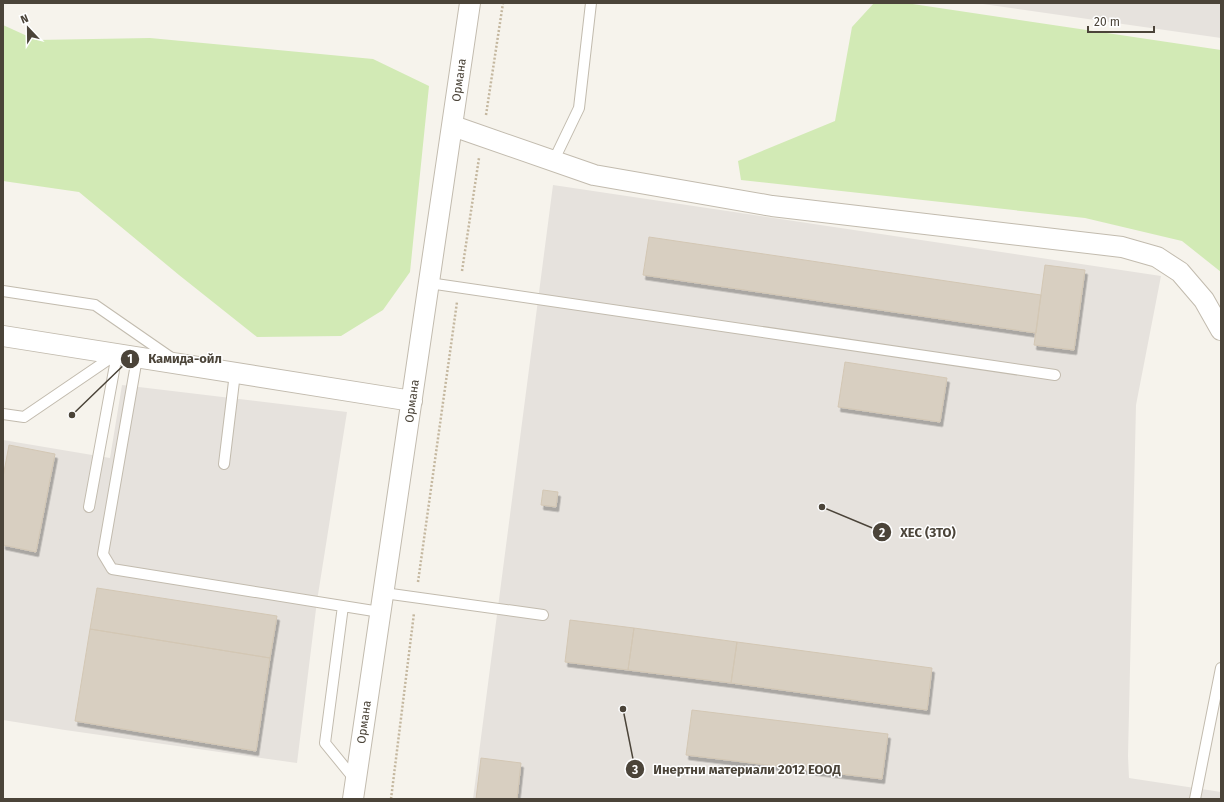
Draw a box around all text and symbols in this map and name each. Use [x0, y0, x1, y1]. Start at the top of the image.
north arrow [8, 8, 48, 48]
scale bar [1088, 8, 1154, 34]
text: N [19, 12, 30, 27]
text: 20 m [1094, 15, 1120, 29]
street label: Ормана [449, 57, 469, 103]
callout: Камида-ойл [120, 346, 230, 371]
text: Камида-ойл [148, 351, 222, 366]
text: 1 [127, 352, 133, 366]
street label: Ормана [402, 378, 422, 424]
callout: ХЕС (ЗТО) [872, 520, 964, 545]
text: ХЕС (ЗТО) [899, 525, 956, 540]
text: 2 [879, 526, 885, 540]
street label: Ормана [354, 699, 374, 745]
callout: Инертни материали 2012 ЕООД [625, 757, 848, 782]
text: Инертни материали 2012 ЕООД [653, 762, 841, 777]
text: 3 [631, 763, 638, 777]

